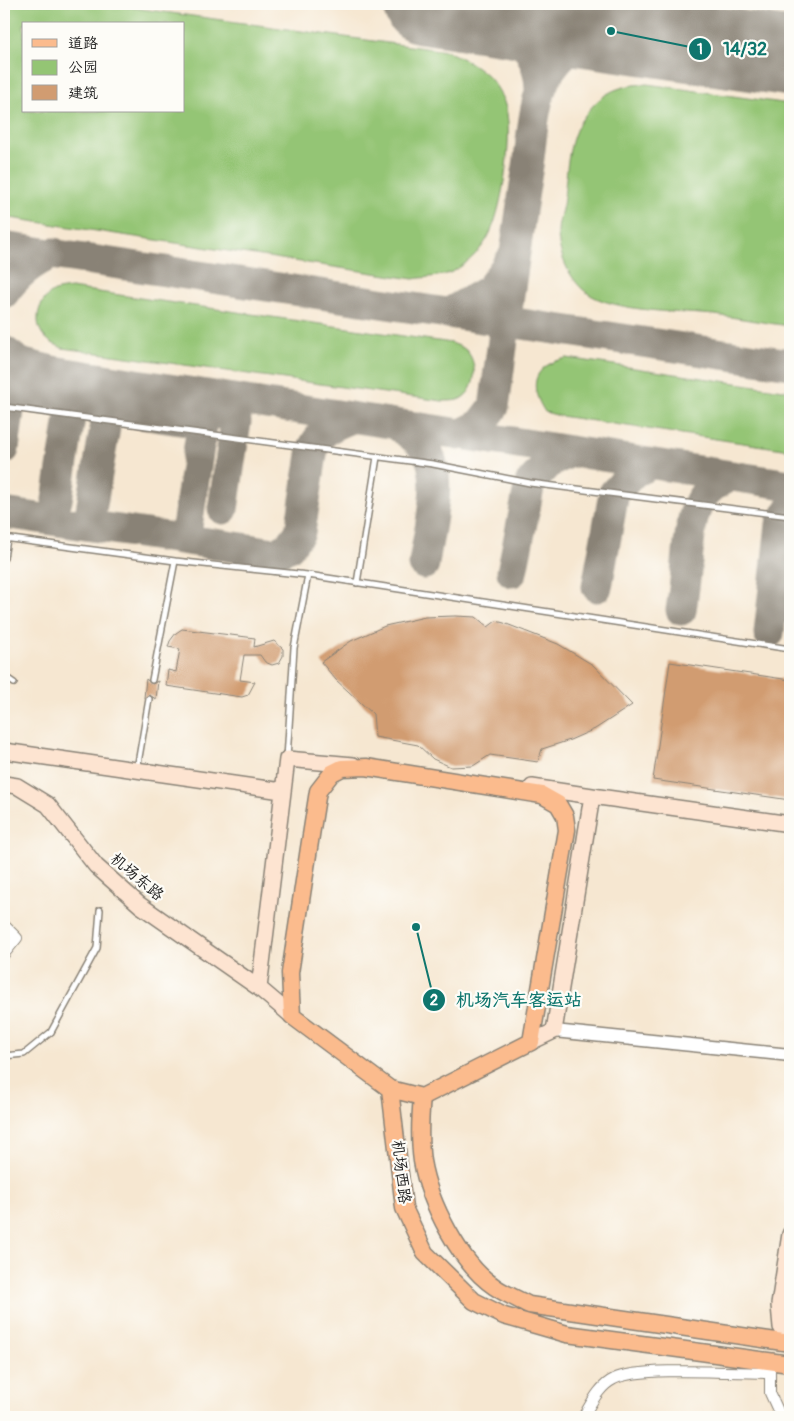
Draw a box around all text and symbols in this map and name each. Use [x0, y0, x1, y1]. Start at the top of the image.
legend [22, 22, 185, 112]
callout: 14/32 [688, 32, 777, 65]
text: 道路 [68, 34, 98, 53]
text: 14/32 [723, 38, 767, 61]
text: 1 [697, 40, 703, 59]
text: 公园 [68, 58, 98, 77]
text: 建筑 [68, 84, 98, 103]
street label: 机场东路 [106, 849, 168, 905]
callout: 机场汽车客运站 [421, 983, 592, 1016]
text: 机场汽车客运站 [456, 989, 582, 1012]
text: 2 [430, 991, 438, 1010]
street label: 机场西路 [387, 1139, 415, 1205]

